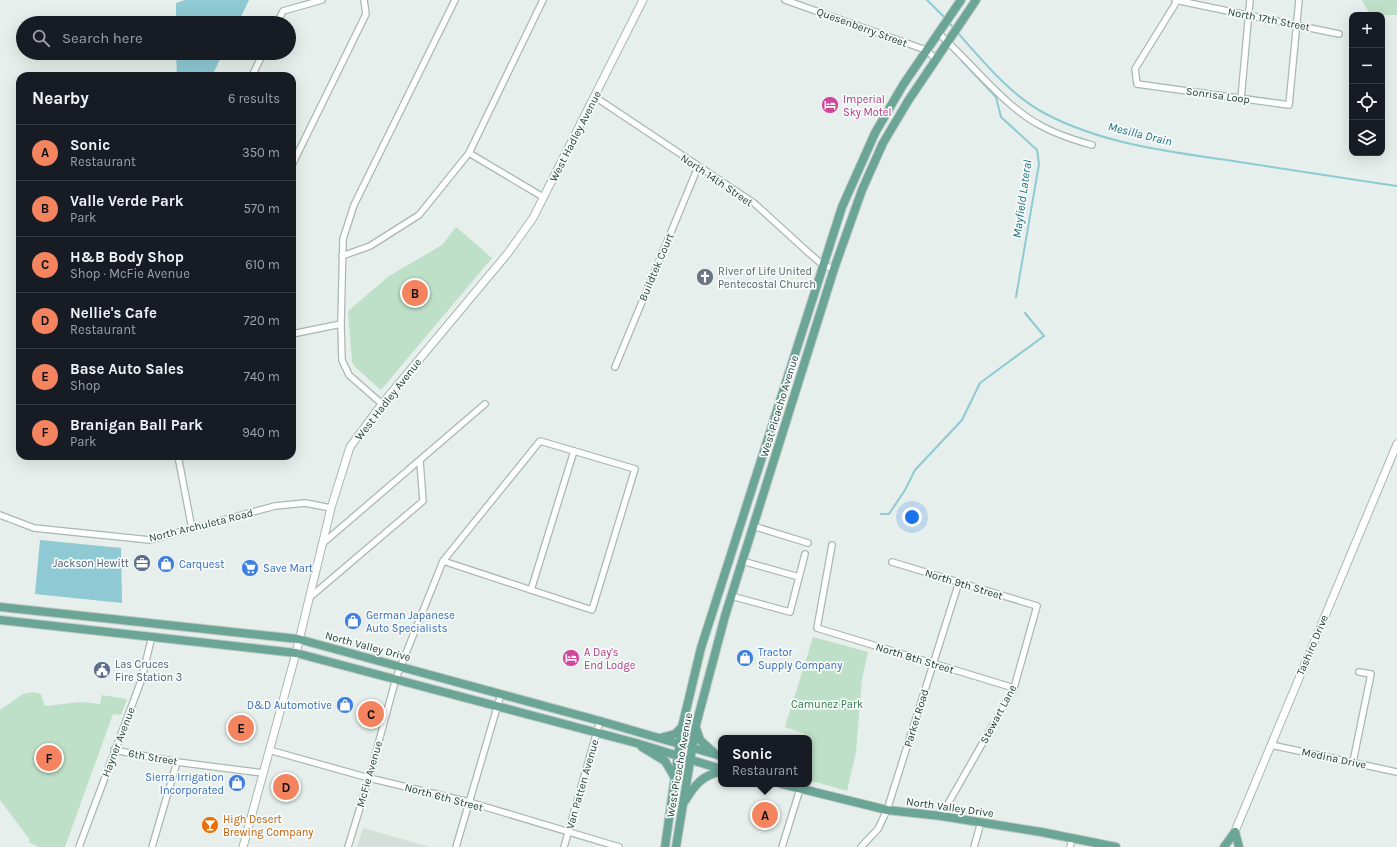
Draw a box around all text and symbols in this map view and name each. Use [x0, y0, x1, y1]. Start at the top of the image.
street label: Quesenberry Street [815, 5, 909, 50]
street label: North 17th Street [1227, 5, 1311, 34]
map controls [1349, 12, 1385, 156]
button: + [1349, 12, 1385, 48]
search box [16, 16, 296, 60]
icon: search [30, 27, 52, 49]
text: Search here [62, 29, 143, 47]
button: − [1349, 48, 1385, 84]
button: locate [1349, 84, 1385, 120]
street label: Sonrisa Loop [1185, 85, 1251, 106]
text: Nearby [32, 88, 89, 108]
street label: West Hadley Avenue [547, 88, 604, 184]
text: 6 results [228, 91, 280, 106]
place label: Imperial Sky Motel [843, 93, 892, 119]
hotel icon: Imperial Sky Motel [820, 95, 840, 115]
water label: Mesilla Drain [1107, 119, 1173, 149]
button: layers [1349, 120, 1385, 156]
text: Sonic [70, 136, 110, 154]
text: A [41, 145, 49, 160]
text: 350 m [242, 145, 280, 160]
street label: North 14th Street [678, 151, 755, 209]
text: Restaurant [70, 154, 136, 169]
water label: Mayfield Lateral [1010, 159, 1034, 239]
text: Valle Verde Park [70, 192, 184, 210]
text: B [41, 201, 49, 216]
text: 570 m [244, 201, 280, 216]
text: Park [70, 210, 96, 225]
street label: Buildtek Court [636, 231, 677, 303]
text: H&B Body Shop [70, 248, 184, 266]
text: C [41, 257, 49, 272]
text: 610 m [245, 257, 280, 272]
place label: River of Life United Pentecostal Church [718, 265, 816, 291]
text: Shop · McFie Avenue [70, 266, 190, 281]
church icon: River of Life United Pentecostal Church [695, 267, 715, 287]
pin: B [402, 278, 428, 308]
text: Nellie's Cafe [70, 304, 157, 322]
text: D [41, 313, 49, 328]
text: 720 m [243, 313, 280, 328]
text: Restaurant [70, 322, 136, 337]
street label: West Picacho Avenue [758, 353, 801, 459]
street label: West Hadley Avenue [352, 356, 425, 443]
text: Base Auto Sales [70, 360, 184, 378]
text: E [41, 369, 49, 384]
text: 740 m [244, 369, 280, 384]
text: Shop [70, 378, 100, 393]
text: Branigan Ball Park [70, 416, 203, 434]
text: F [41, 425, 49, 440]
text: 940 m [242, 425, 280, 440]
text: Park [70, 434, 96, 449]
street label: North Archuleta Road [148, 506, 255, 545]
your location [902, 507, 922, 527]
office icon: Jackson Hewitt [132, 553, 152, 573]
shop icon: Carquest [156, 554, 176, 574]
place label: Jackson Hewitt [53, 557, 129, 570]
place label: Carquest [179, 558, 224, 571]
supermarket icon: Save Mart [240, 558, 260, 578]
place label: Save Mart [263, 562, 313, 575]
street label: North 9th Street [923, 566, 1004, 603]
place label: German Japanese Auto Specialists [366, 609, 455, 635]
shop icon: German Japanese Auto Specialists [343, 611, 363, 631]
street label: Tashiro Drive [1294, 613, 1331, 677]
street label: North Valley Drive [324, 629, 412, 664]
street label: North 8th Street [874, 640, 956, 677]
place label: A Day's End Lodge [584, 646, 636, 672]
place label: Tractor Supply Company [758, 646, 842, 672]
hotel icon: A Day's End Lodge [561, 648, 581, 668]
shop icon: Tractor Supply Company [735, 648, 755, 668]
place label: Las Cruces Fire Station 3 [115, 658, 182, 684]
public building icon: Las Cruces Fire Station 3 [92, 660, 112, 680]
street label: Stewart Lane [978, 682, 1020, 746]
street label: Parker Road [902, 688, 931, 749]
shop icon: D&D Automotive [335, 695, 355, 715]
park label: Camunez Park [791, 698, 863, 711]
place label: D&D Automotive [247, 699, 332, 712]
pin: C [358, 699, 384, 729]
street label: Hayner Avenue [99, 705, 138, 779]
street label: West Picacho Avenue [664, 711, 695, 818]
pin: E [228, 713, 254, 743]
popup [718, 735, 812, 787]
street label: Van Patten Avenue [563, 737, 602, 830]
street label: McFie Avenue [354, 739, 385, 809]
pin: F [36, 743, 62, 773]
text: Sonic [732, 745, 772, 763]
street label: Medina Drive [1300, 745, 1368, 772]
street label: 6th Street [127, 747, 179, 768]
text: Restaurant [732, 763, 798, 778]
place label: Sierra Irrigation Incorporated [145, 771, 224, 797]
pin: D [273, 772, 299, 802]
shop icon: Sierra Irrigation Incorporated [227, 773, 247, 793]
street label: North 6th Street [403, 781, 485, 814]
street label: North Valley Drive [905, 795, 995, 820]
pin: A [752, 800, 778, 830]
place label: High Desert Brewing Company [223, 813, 313, 839]
bar icon: High Desert Brewing Company [200, 815, 220, 835]

